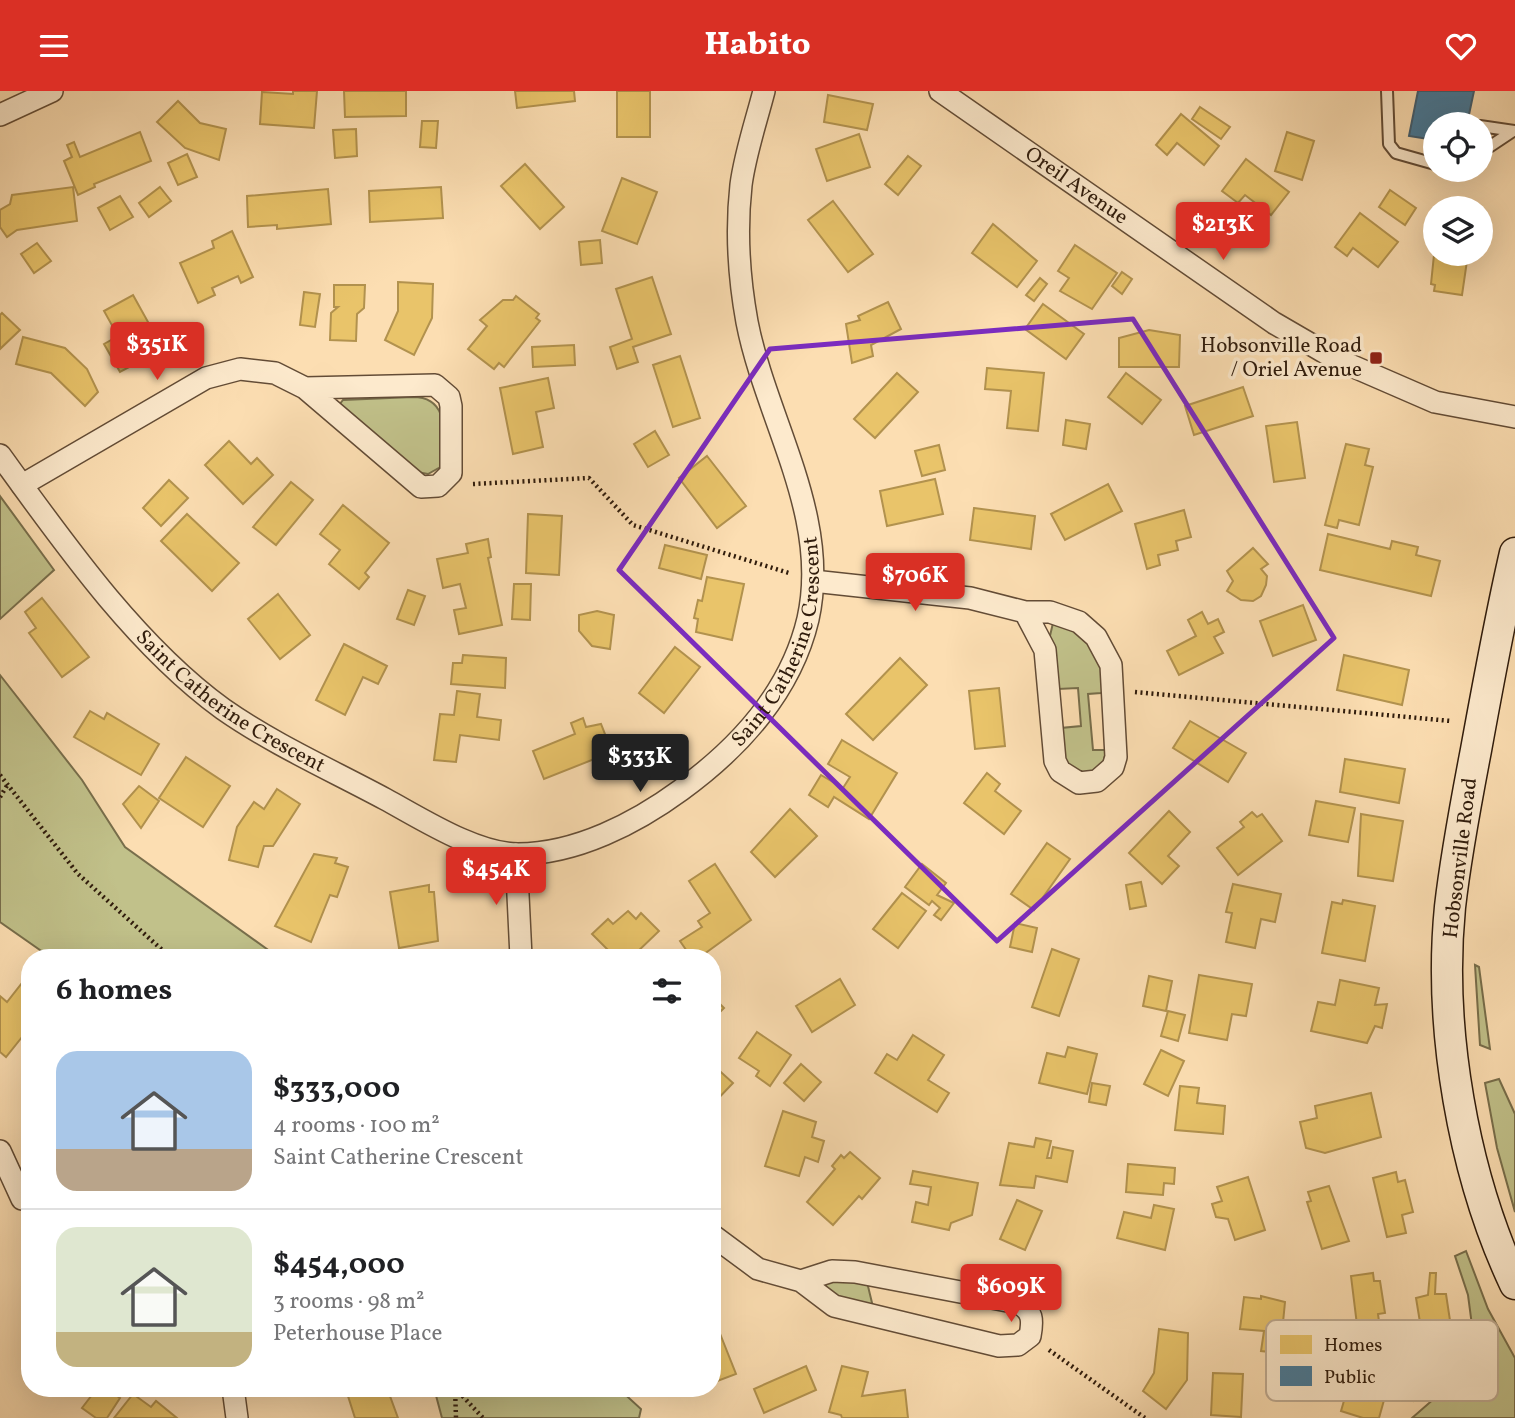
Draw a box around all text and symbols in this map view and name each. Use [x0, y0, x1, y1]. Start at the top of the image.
text: Habito [704, 24, 811, 68]
icon: menu [35, 27, 73, 65]
icon: heart [1442, 27, 1480, 65]
map controls [1423, 112, 1493, 266]
button: locate [1423, 112, 1493, 182]
street label: Oreil Avenue [1019, 140, 1134, 232]
button: layers [1423, 196, 1493, 266]
pin: $213K [1174, 202, 1272, 262]
text: $213K [1192, 209, 1254, 241]
pin: $351K [108, 323, 206, 382]
text: $351K [126, 329, 188, 361]
place label: Hobsonville Road / Oriel Avenue [1200, 332, 1362, 385]
marker: Hobsonville Road / Oriel Avenue [1368, 350, 1384, 366]
street label: Saint Catherine Crescent [725, 535, 827, 754]
pin: $706K [866, 553, 964, 613]
text: $706K [882, 560, 948, 592]
street label: Saint Catherine Crescent [129, 623, 330, 780]
pin: $333K [591, 735, 689, 794]
text: $333K [608, 741, 672, 773]
street label: Hobsonville Road [1437, 776, 1485, 940]
pin: $454K [447, 847, 545, 907]
text: $454K [462, 854, 530, 886]
text: 6 homes [56, 970, 172, 1012]
icon: filters [648, 972, 686, 1010]
text: $333,000 [273, 1068, 400, 1110]
icon: home [112, 1079, 196, 1163]
text: 4 rooms · 100 m² [273, 1110, 440, 1142]
text: Saint Catherine Crescent [273, 1142, 523, 1174]
text: $454,000 [273, 1244, 405, 1286]
icon: home [112, 1255, 196, 1339]
pin: $609K [962, 1265, 1060, 1324]
text: $609K [976, 1271, 1046, 1303]
text: 3 rooms · 98 m² [273, 1286, 425, 1318]
text: Peterhouse Place [273, 1318, 442, 1350]
legend [1266, 1320, 1498, 1401]
text: Homes [1324, 1333, 1382, 1359]
text: Public [1324, 1365, 1376, 1391]

